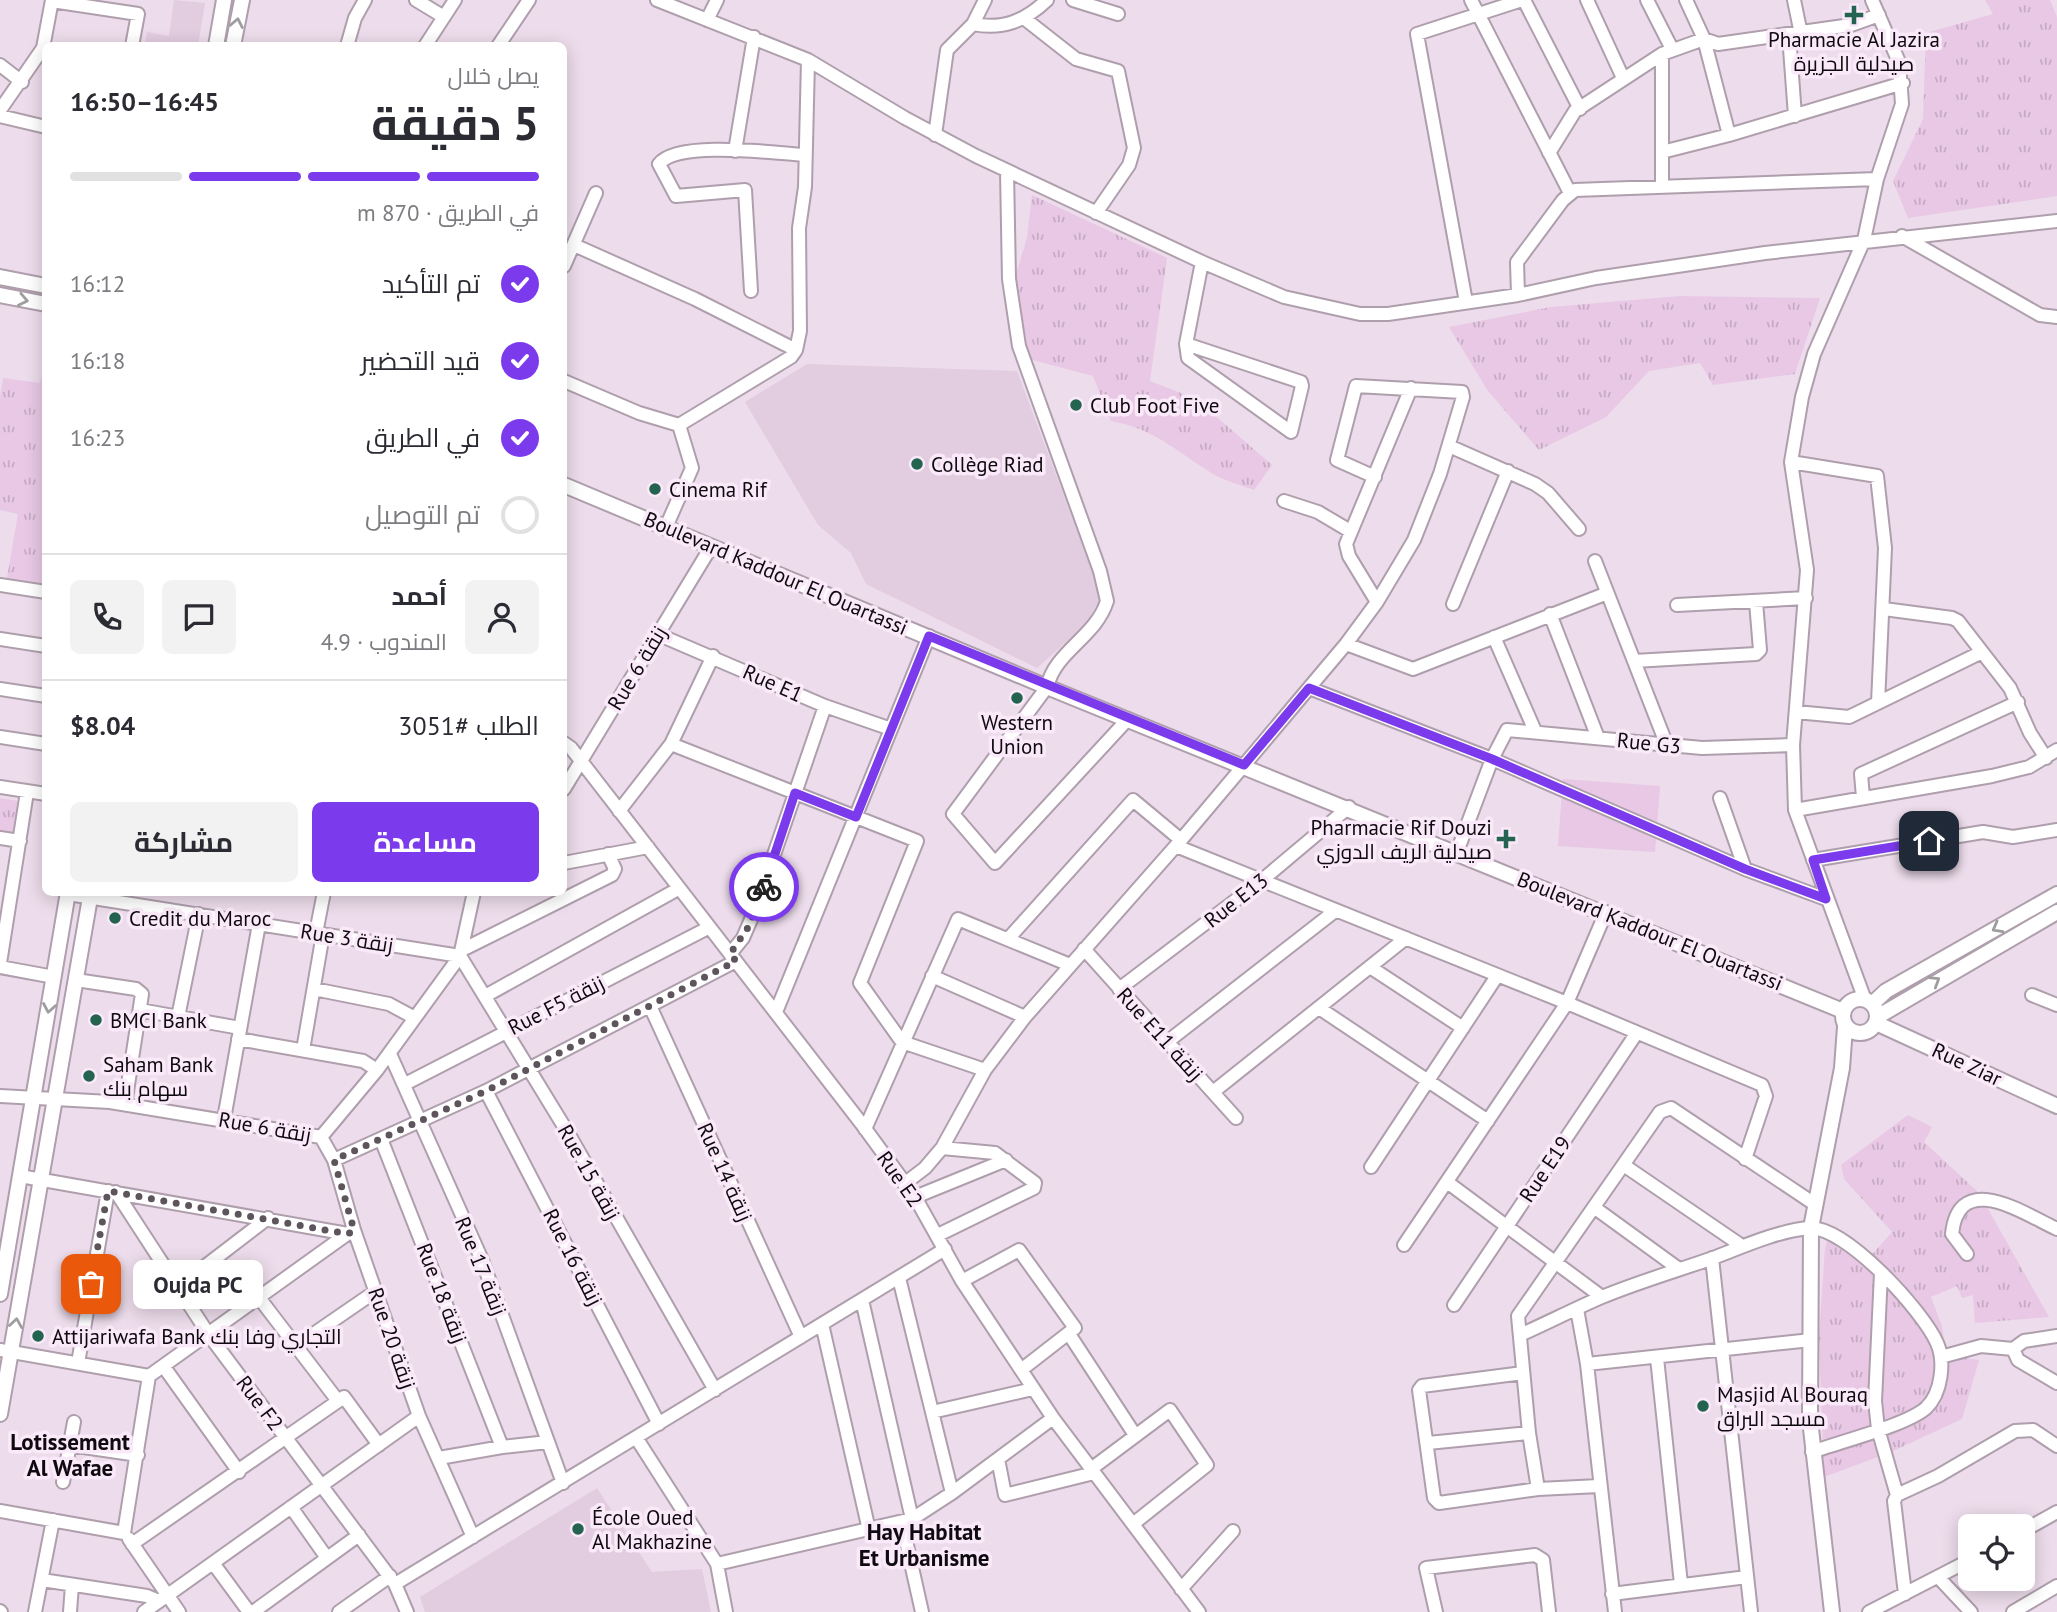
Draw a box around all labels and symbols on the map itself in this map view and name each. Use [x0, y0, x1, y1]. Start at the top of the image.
marker: Pharmacie Al Jazira صيدلية الجزيرة [1846, 7, 1862, 23]
one-way arrow [229, 17, 244, 29]
place label: Pharmacie Al Jazira صيدلية الجزيرة [1768, 26, 1940, 77]
one-way arrow [17, 291, 29, 306]
place label: Club Foot Five [1090, 392, 1220, 419]
marker: Club Foot Five [1068, 397, 1084, 413]
place label: Collège Riad [931, 451, 1044, 478]
marker: Collège Riad [909, 456, 925, 472]
place label: Cinema Rif [669, 476, 768, 503]
marker: Cinema Rif [647, 481, 663, 497]
street label: Boulevard Kaddour El Ouartassi [640, 505, 912, 641]
street label: Rue 6 زنقة [601, 621, 673, 715]
street label: Rue E1 [739, 658, 807, 708]
marker: Western Union [1009, 690, 1025, 706]
place label: Western Union [981, 709, 1053, 760]
street label: Rue G3 [1616, 726, 1682, 760]
pin [1899, 811, 1959, 871]
place label: Pharmacie Rif Douzi صيدلية الريف الدوزي [1311, 814, 1492, 868]
marker: Pharmacie Rif Douzi صيدلية الريف الدوزي [1498, 831, 1514, 847]
courier [729, 852, 799, 922]
street label: Boulevard Kaddour El Ouartassi [1513, 865, 1787, 997]
street label: Rue E13 [1199, 867, 1273, 933]
place label: Credit du Maroc [129, 905, 271, 932]
marker: Credit du Maroc [107, 910, 123, 926]
street label: Rue 3 زنقة [299, 917, 395, 959]
one-way arrow [1992, 920, 2005, 933]
street label: Rue F5 زنقة [503, 969, 609, 1041]
one-way arrow [1928, 977, 1941, 990]
street label: Rue E11 زنقة [1111, 982, 1209, 1086]
one-way arrow [42, 1002, 57, 1014]
place label: BMCI Bank [110, 1007, 207, 1034]
marker: BMCI Bank [88, 1012, 104, 1028]
street label: Rue Ziar [1928, 1036, 2006, 1092]
place label: Saham Bank سهام بنك [103, 1051, 213, 1103]
marker: Saham Bank سهام بنك [81, 1068, 97, 1084]
street label: Rue 6 زنقة [217, 1106, 313, 1148]
street label: Rue 14 زنقة [691, 1119, 759, 1225]
street label: Rue 15 زنقة [552, 1120, 626, 1224]
street label: Rue E19 [1513, 1131, 1577, 1207]
street label: Rue E2 [871, 1146, 929, 1212]
street label: Rue 16 زنقة [537, 1204, 609, 1310]
street label: Rue 17 زنقة [449, 1213, 513, 1319]
street label: Rue 18 زنقة [411, 1239, 473, 1347]
pin [61, 1254, 121, 1314]
callout: Oujda PC [133, 1260, 262, 1308]
street label: Rue 20 زنقة [362, 1284, 422, 1392]
one-way arrow [8, 1317, 23, 1329]
place label: Attijariwafa Bank التجاري وفا بنك [52, 1323, 342, 1353]
marker: Attijariwafa Bank التجاري وفا بنك [30, 1328, 46, 1344]
street label: Rue F2 [231, 1370, 289, 1436]
place label: Masjid Al Bouraq مسجد البراق [1717, 1381, 1868, 1432]
marker: Masjid Al Bouraq مسجد البراق [1695, 1398, 1711, 1414]
district label: Lotissement Al Wafae [10, 1427, 130, 1482]
place label: École Oued Al Makhazine [592, 1504, 712, 1555]
district label: Hay Habitat Et Urbanisme [859, 1517, 989, 1572]
marker: École Oued Al Makhazine [570, 1521, 586, 1537]

